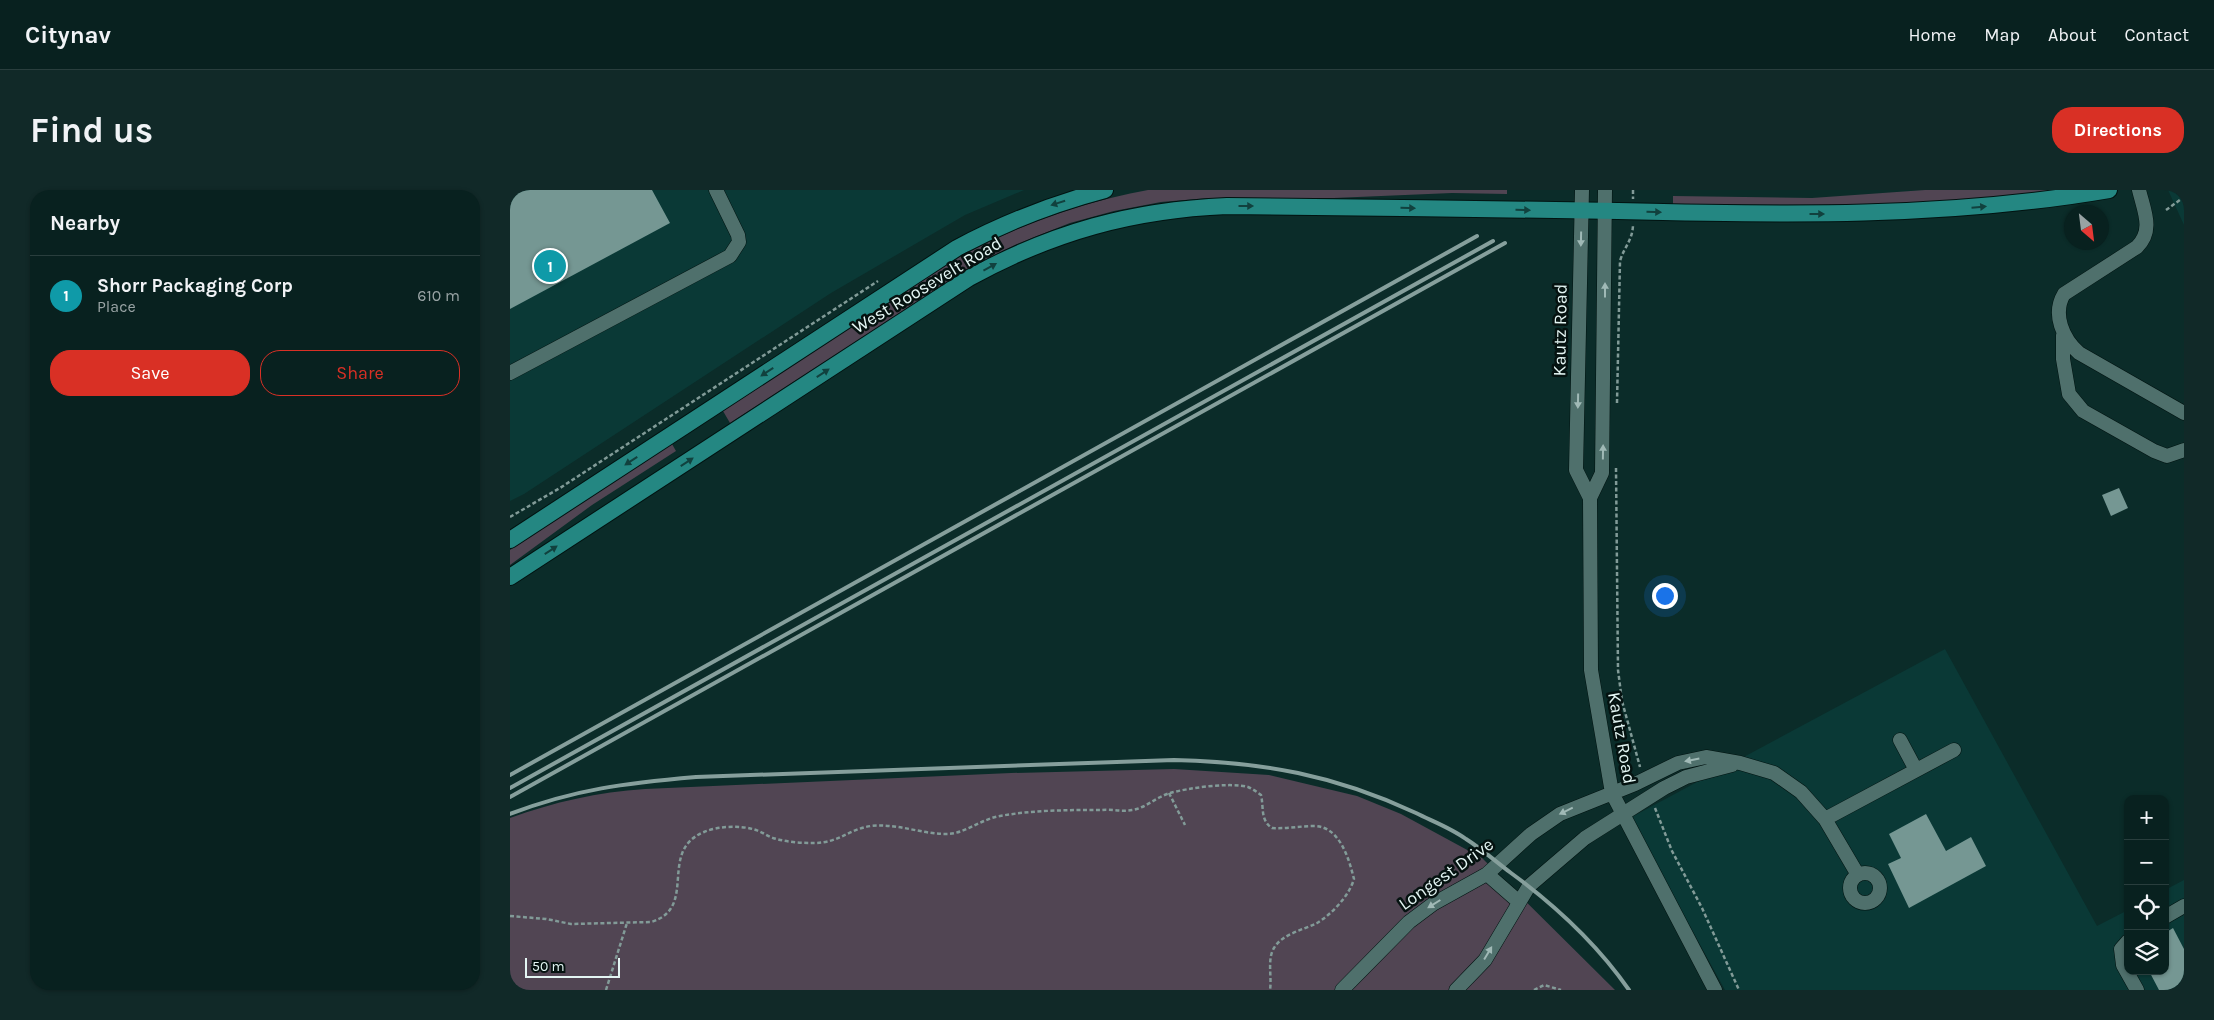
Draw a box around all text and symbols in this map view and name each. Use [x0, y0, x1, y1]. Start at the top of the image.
text: Citynav [25, 21, 111, 49]
text: Home [1908, 24, 1956, 46]
text: Map [1984, 24, 2020, 46]
text: About [2048, 24, 2097, 46]
text: Contact [2125, 24, 2189, 46]
button: Directions [2052, 107, 2184, 153]
text: Find us [30, 110, 153, 151]
one-way arrow [1050, 200, 1065, 208]
one-way arrow [1238, 202, 1254, 210]
one-way arrow [1972, 203, 1988, 211]
one-way arrow [1401, 204, 1417, 212]
north arrow [2064, 205, 2109, 250]
one-way arrow [1515, 206, 1531, 214]
one-way arrow [1647, 208, 1663, 216]
one-way arrow [1809, 210, 1825, 218]
text: Nearby [50, 211, 120, 235]
one-way arrow [1577, 231, 1585, 247]
street label: West Roosevelt Road [848, 232, 1006, 338]
pin: 1 [534, 247, 566, 285]
one-way arrow [983, 263, 997, 271]
text: Shorr Packaging Corp [97, 275, 293, 297]
one-way arrow [1601, 281, 1609, 297]
street label: Kautz Road [1548, 283, 1572, 377]
text: 1 [63, 286, 69, 305]
text: 610 m [417, 286, 460, 305]
text: Place [97, 297, 136, 316]
button: Save [50, 350, 250, 396]
button: Share [260, 350, 460, 396]
one-way arrow [760, 367, 773, 377]
one-way arrow [817, 368, 830, 378]
one-way arrow [1574, 393, 1582, 409]
one-way arrow [1599, 444, 1607, 460]
one-way arrow [624, 456, 637, 466]
one-way arrow [681, 457, 694, 467]
one-way arrow [544, 546, 558, 555]
your location [1652, 583, 1678, 609]
street label: Kautz Road [1603, 690, 1641, 786]
one-way arrow [1684, 757, 1700, 765]
map controls [2124, 795, 2169, 975]
button: + [2124, 795, 2169, 840]
one-way arrow [1559, 807, 1574, 815]
street label: Longest Drive [1394, 833, 1498, 915]
button: − [2124, 840, 2169, 885]
button: locate [2124, 885, 2169, 930]
one-way arrow [1428, 900, 1441, 909]
button: layers [2124, 930, 2169, 975]
one-way arrow [1484, 947, 1493, 960]
scale bar [525, 955, 620, 978]
text: 50 m [532, 958, 565, 975]

